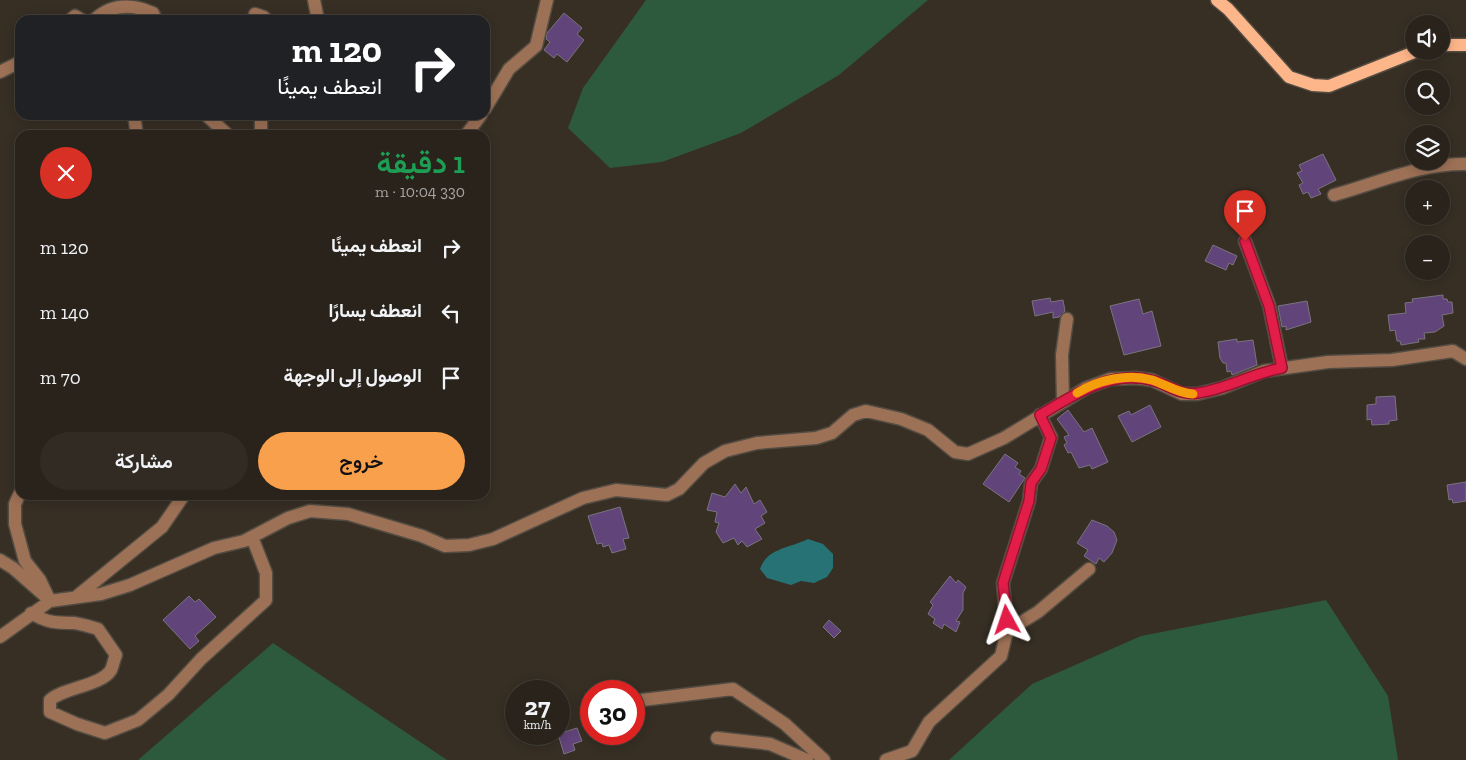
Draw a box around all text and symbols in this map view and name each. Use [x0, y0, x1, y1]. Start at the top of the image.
map controls [1405, 15, 1450, 280]
button: sound [1405, 15, 1450, 60]
text: 120 m [292, 29, 382, 71]
icon: right [400, 35, 465, 100]
button: search [1405, 70, 1450, 115]
text: انعطف يمينًا [277, 73, 382, 100]
button: layers [1405, 125, 1450, 170]
text: 1 دقيقة [377, 145, 465, 181]
button: close [40, 147, 92, 199]
button: + [1405, 180, 1450, 225]
text: 330 m · 10:04 [375, 182, 465, 201]
pin [1224, 190, 1266, 241]
icon: arrive [1231, 197, 1259, 225]
text: انعطف يمينًا [331, 234, 422, 257]
icon: right [437, 234, 465, 262]
button: − [1405, 235, 1450, 280]
text: 120 m [40, 236, 89, 259]
text: انعطف يسارًا [329, 299, 422, 322]
icon: left [437, 299, 465, 327]
text: 140 m [40, 301, 89, 324]
text: الوصول إلى الوجهة [284, 364, 422, 387]
icon: arrive [437, 364, 465, 392]
text: 70 m [40, 366, 81, 389]
button: مشاركة [40, 432, 248, 490]
button: خروج [258, 432, 465, 490]
position arrow [980, 593, 1032, 645]
speed limit sign: 30 [580, 680, 645, 745]
text: 27 [525, 691, 550, 721]
text: km/h [524, 718, 551, 732]

